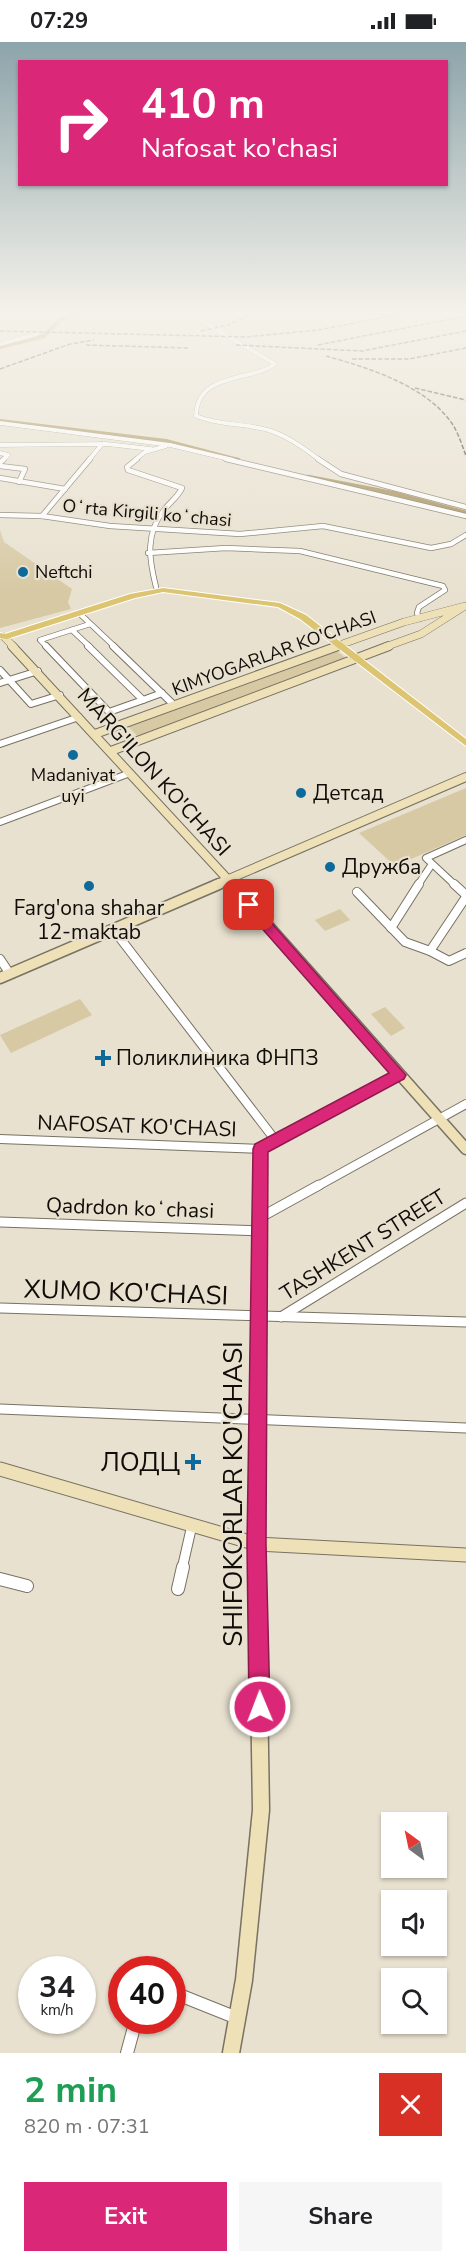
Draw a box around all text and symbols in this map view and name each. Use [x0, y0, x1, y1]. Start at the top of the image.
text: 07:29 [30, 6, 88, 36]
text: 410 m [141, 76, 265, 133]
icon: right [42, 84, 120, 162]
text: Nafosat ko'chasi [141, 130, 338, 167]
street label: Oʻrta Kirgili koʻchasi [62, 494, 232, 532]
place label: Neftchi [35, 560, 92, 584]
marker: Neftchi [16, 565, 30, 579]
street label: KIMYOGARLAR KO'CHASI [169, 605, 379, 701]
street label: MARG'ILON KO'CHASI [71, 682, 237, 862]
marker: Madaniyat uyi [66, 748, 80, 762]
place label: Madaniyat uyi [31, 763, 116, 808]
place label: Детсад [313, 779, 384, 807]
marker: Детсад [294, 786, 308, 800]
place label: Дружба [342, 853, 421, 881]
marker: Дружба [323, 860, 337, 874]
marker: Farg'ona shahar 12-maktab [82, 879, 96, 893]
pin [223, 879, 274, 930]
icon: arrive [232, 888, 265, 921]
place label: Farg'ona shahar 12-maktab [14, 894, 165, 946]
place label: Поликлиника ФНПЗ [116, 1044, 319, 1072]
marker: Поликлиника ФНПЗ [94, 1049, 112, 1067]
street label: NAFOSAT KO'CHASI [37, 1109, 237, 1143]
street label: TASHKENT STREET [275, 1183, 451, 1307]
street label: Qadrdon koʻchasi [45, 1191, 215, 1225]
street label: XUMO KO'CHASI [23, 1271, 229, 1314]
street label: SHIFOKORLAR KO'CHASI [216, 1341, 251, 1647]
place label: ЛОДЦ [101, 1445, 180, 1480]
marker: ЛОДЦ [184, 1453, 202, 1471]
position arrow [228, 1675, 292, 1739]
north arrow [381, 1812, 447, 1878]
map controls [381, 1812, 447, 2034]
button: sound [381, 1890, 447, 1956]
speed limit sign: 40 [108, 1956, 186, 2034]
text: 34 [39, 1967, 75, 2008]
button: search [381, 1968, 447, 2034]
text: km/h [40, 2000, 74, 2020]
text: 2 min [24, 2066, 117, 2115]
button: close [379, 2073, 442, 2136]
text: 820 m · 07:31 [24, 2113, 150, 2140]
button: Exit [24, 2182, 227, 2251]
button: Share [239, 2182, 442, 2251]

